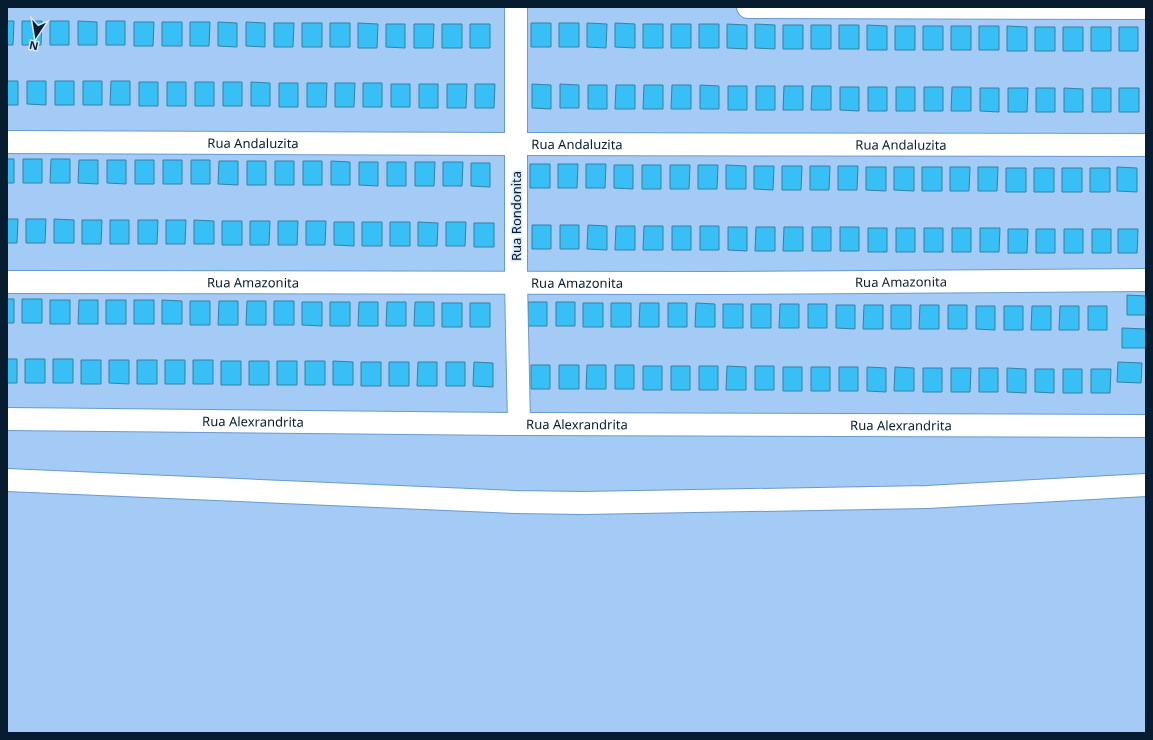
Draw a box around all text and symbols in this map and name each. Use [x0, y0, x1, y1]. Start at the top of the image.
north arrow [16, 16, 56, 56]
text: N [28, 38, 40, 55]
street label: Rua Andaluzita [207, 134, 299, 152]
street label: Rua Andaluzita [531, 135, 623, 153]
street label: Rua Andaluzita [855, 136, 947, 154]
street label: Rua Rondonita [507, 171, 525, 261]
street label: Rua Amazonita [855, 272, 947, 291]
street label: Rua Amazonita [207, 273, 299, 291]
street label: Rua Amazonita [531, 274, 623, 292]
street label: Rua Alexrandrita [202, 412, 304, 431]
street label: Rua Alexrandrita [526, 415, 628, 433]
street label: Rua Alexrandrita [850, 416, 952, 434]

